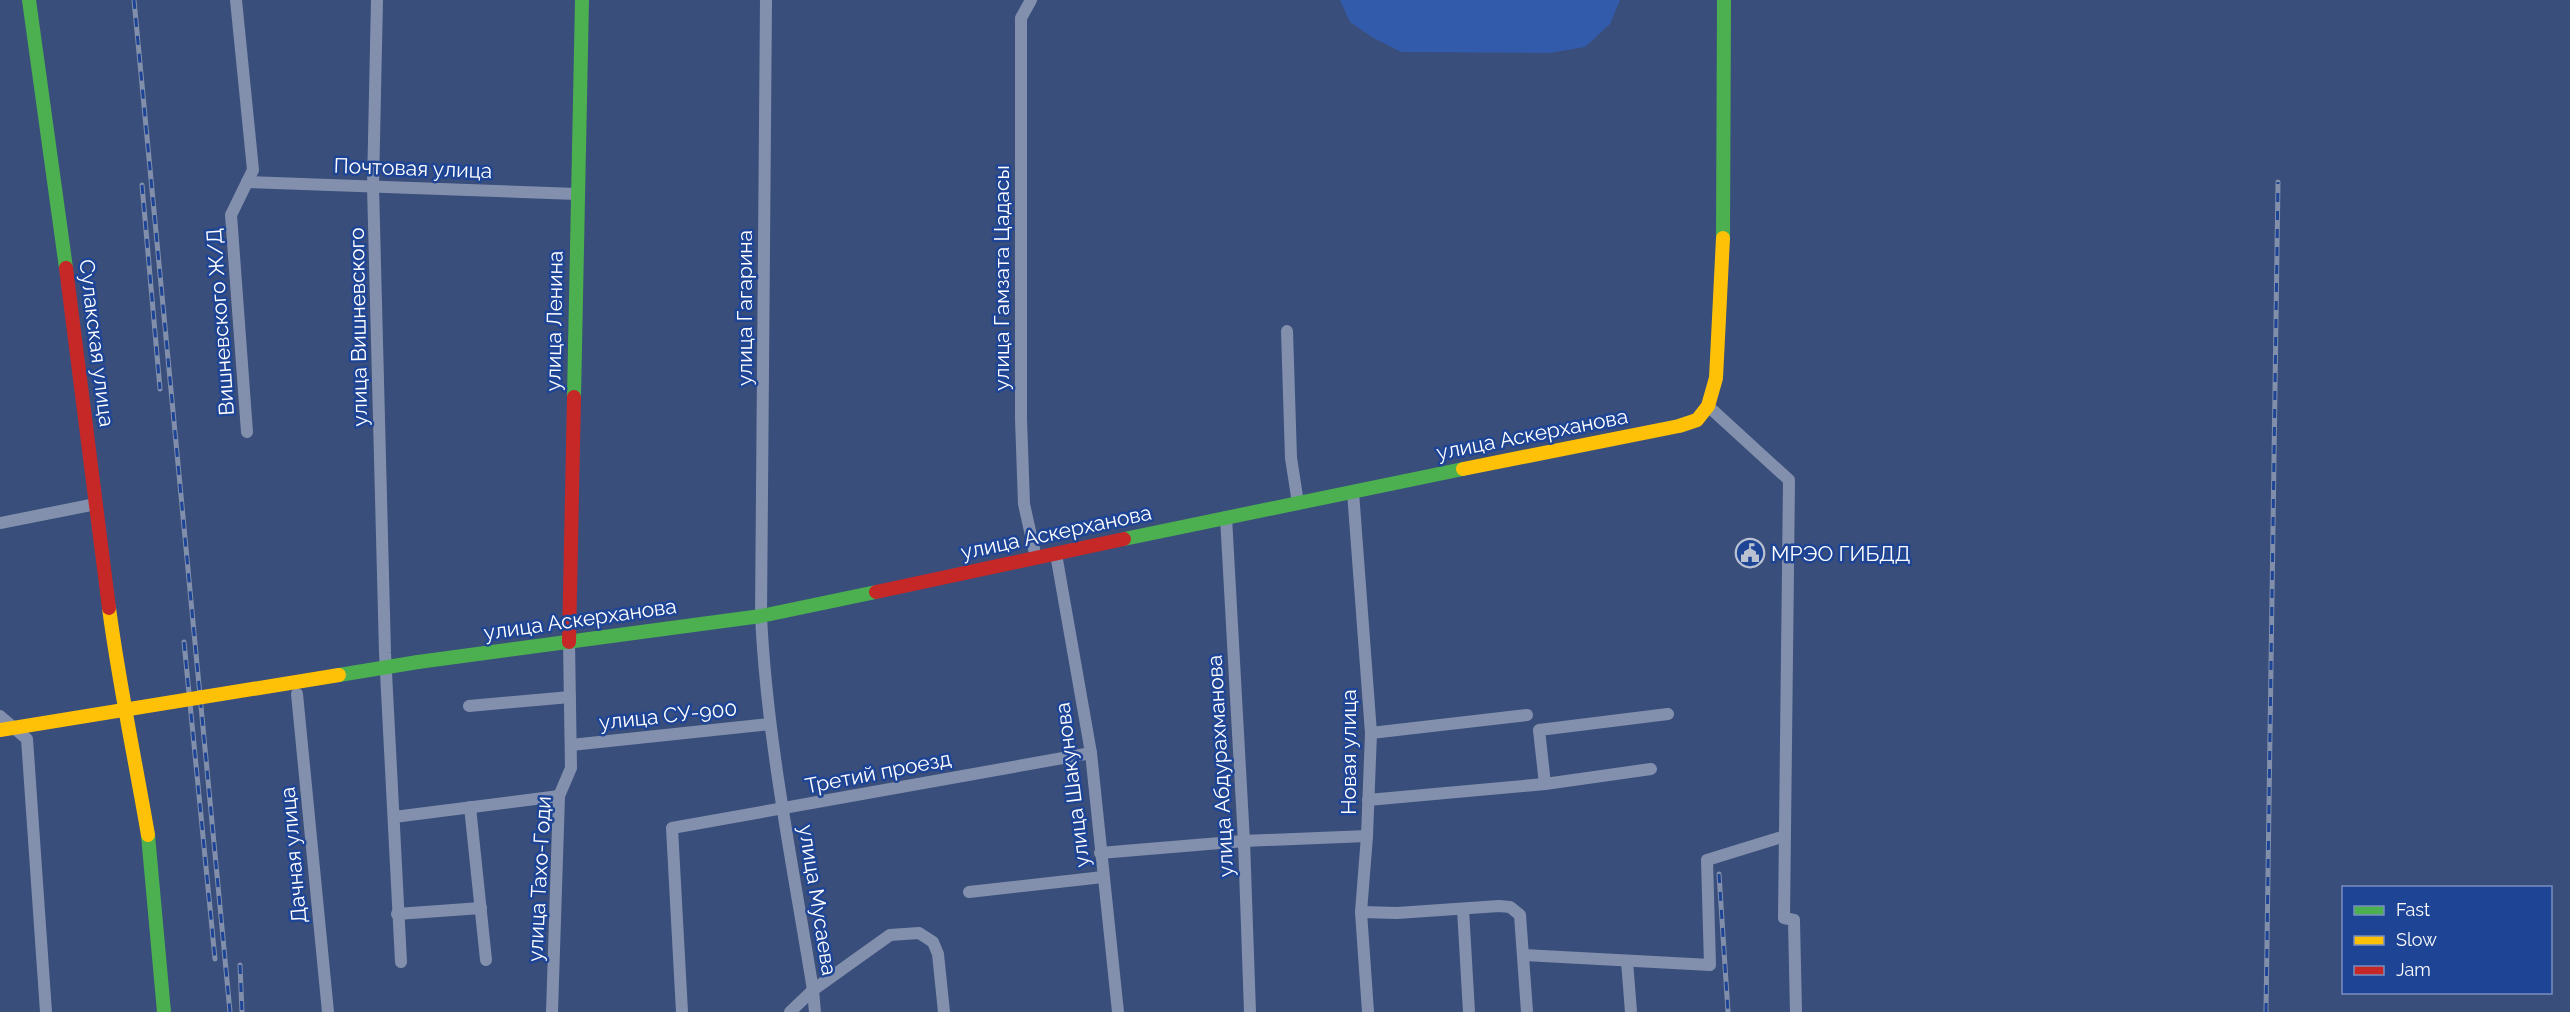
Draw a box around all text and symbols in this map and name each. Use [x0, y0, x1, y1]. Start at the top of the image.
street label: Почтовая улица [333, 153, 493, 183]
street label: улица Гамзата Цадасы [989, 165, 1014, 391]
street label: улица Вишневского [344, 227, 372, 427]
street label: Вишневского Ж/Д [201, 228, 239, 416]
street label: улица Гагарина [732, 230, 757, 386]
street label: улица Ленина [540, 250, 568, 392]
street label: Сулакская улица [74, 258, 120, 428]
street label: улица Аскерханова [1434, 403, 1630, 465]
street label: улица Аскерханова [958, 500, 1154, 564]
public building icon: МРЭО ГИБДД [1734, 537, 1766, 569]
place label: МРЭО ГИБДД [1771, 541, 1910, 566]
street label: улица Аскерханова [482, 593, 678, 645]
street label: улица Абдурахманова [1202, 654, 1238, 878]
street label: Новая улица [1336, 689, 1361, 815]
street label: улица СУ-900 [598, 695, 738, 735]
street label: улица Шакунова [1049, 701, 1095, 869]
street label: Третий проезд [803, 746, 953, 798]
street label: Дачная улица [275, 786, 311, 924]
street label: улица Тахо-Годи [522, 795, 556, 963]
street label: улица Мусаева [794, 823, 842, 977]
legend [2342, 886, 2552, 994]
text: Fast [2396, 899, 2430, 920]
text: Slow [2396, 929, 2437, 950]
text: Jam [2396, 959, 2431, 980]

